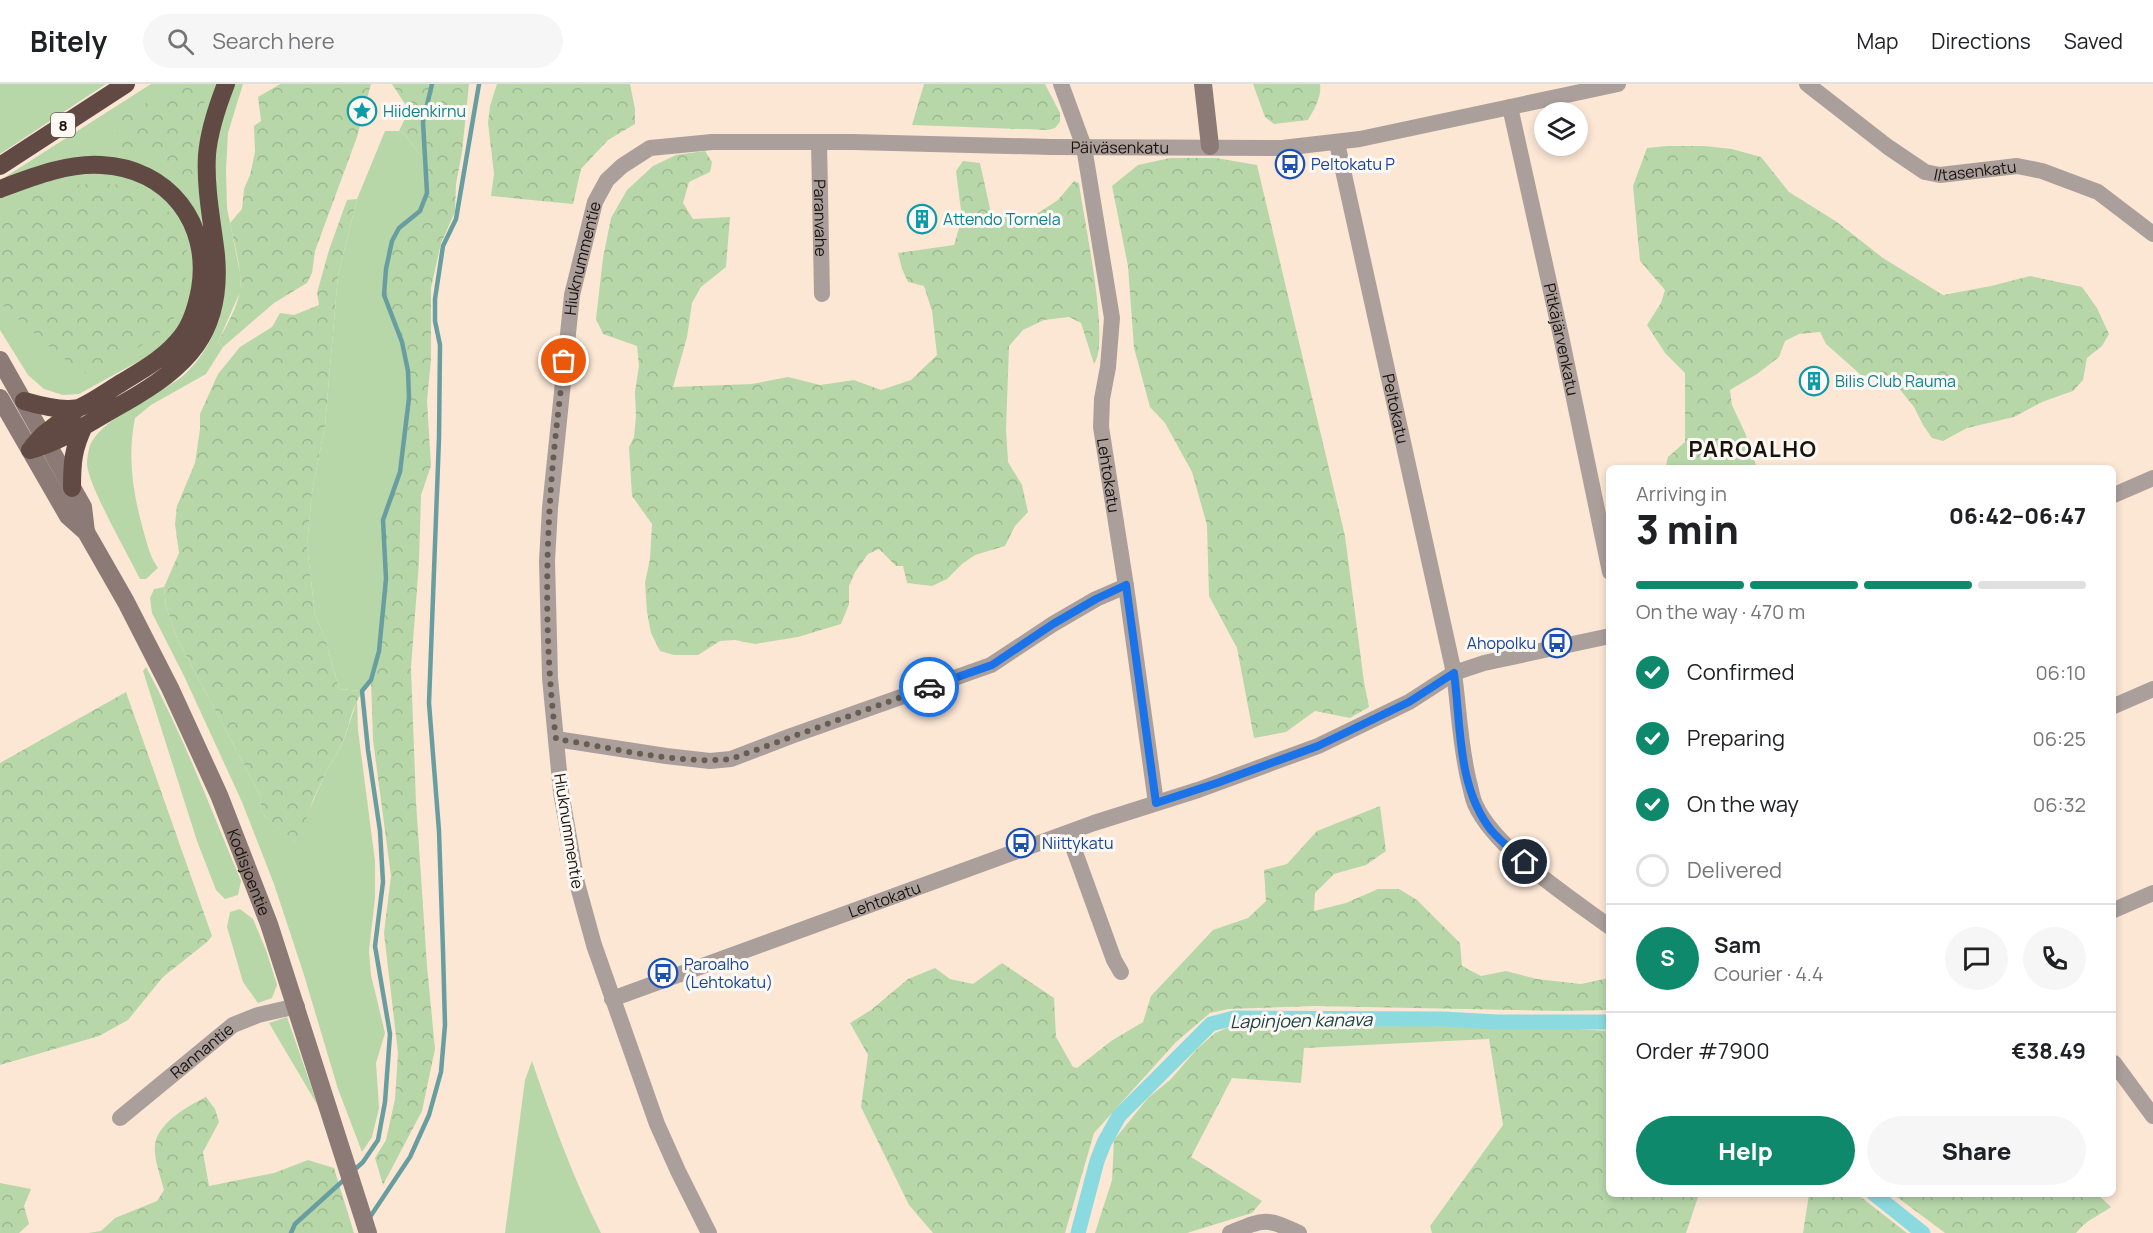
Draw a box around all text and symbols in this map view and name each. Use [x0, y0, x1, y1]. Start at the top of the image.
search box [143, 14, 563, 68]
text: Bitely [30, 22, 107, 60]
icon: search [164, 25, 197, 58]
text: Search here [212, 26, 335, 56]
text: Map [1857, 27, 1898, 55]
text: Directions [1931, 27, 2031, 55]
text: Saved [2064, 27, 2123, 55]
place icon: Hiidenkirnu [346, 95, 378, 127]
place label: Hiidenkirnu [383, 100, 466, 122]
map controls [1534, 102, 1588, 156]
button: layers [1534, 102, 1588, 156]
road number: 8 [51, 113, 75, 137]
street label: Päiväsenkatu [1071, 136, 1169, 159]
bus stop icon: Peltokatu P [1274, 148, 1306, 180]
place label: Peltokatu P [1311, 153, 1395, 175]
street label: Iltasenkatu [1932, 155, 2018, 186]
street label: Paranvahe [809, 179, 832, 257]
street label: Hiuknummentie [559, 199, 606, 316]
building icon: Attendo Tornela [906, 203, 938, 235]
place label: Attendo Tornela [943, 208, 1061, 230]
street label: Pitkäjärvenkatu [1539, 281, 1584, 398]
pin [538, 335, 589, 386]
icon: bag [547, 344, 580, 377]
building icon: Bilis Club Rauma [1798, 365, 1830, 397]
place label: Bilis Club Rauma [1835, 370, 1956, 392]
street label: Peltokatu [1377, 372, 1414, 446]
district label: PAROALHO [1688, 434, 1818, 464]
street label: Lehtokatu [1092, 436, 1125, 514]
text: Arriving in [1636, 480, 1727, 507]
text: 06:42–06:47 [1949, 501, 2086, 531]
text: 3 min [1636, 502, 1739, 556]
text: On the way · 470 m [1636, 598, 1805, 625]
bus stop icon: Ahopolku [1541, 627, 1573, 659]
place label: Ahopolku [1467, 632, 1536, 654]
icon: check [1636, 656, 1669, 689]
courier [899, 657, 959, 717]
text: Confirmed [1687, 657, 1795, 687]
text: 06:10 [2035, 659, 2086, 686]
icon: car [913, 671, 946, 704]
icon: check [1636, 722, 1669, 755]
text: Preparing [1687, 723, 1785, 753]
text: 06:25 [2032, 725, 2086, 752]
street label: Hiuknummentie [549, 772, 589, 890]
icon: check [1636, 788, 1669, 821]
text: On the way [1687, 789, 1799, 819]
text: 06:32 [2033, 791, 2086, 818]
street label: Kodisjoentie [222, 826, 276, 919]
bus stop icon: Niittykatu [1005, 827, 1037, 859]
place label: Niittykatu [1042, 832, 1113, 854]
pin [1499, 836, 1550, 887]
icon: home [1508, 845, 1541, 878]
text: Delivered [1687, 855, 1782, 885]
street label: Lehtokatu [845, 876, 924, 923]
button: chat [1945, 927, 2008, 990]
button: phone [2023, 927, 2086, 990]
text: Sam [1714, 930, 1761, 960]
text: S [1660, 943, 1675, 973]
place label: Paroalho (Lehtokatu) [684, 953, 773, 993]
bus stop icon: Paroalho (Lehtokatu) [647, 957, 679, 989]
text: Courier · 4.4 [1714, 960, 1824, 987]
water label: Lapinjoen kanava [1230, 1007, 1373, 1033]
street label: Rannantie [166, 1018, 238, 1083]
text: Order #7900 [1636, 1036, 1770, 1066]
text: €38.49 [2012, 1036, 2086, 1066]
button: Help [1636, 1116, 1855, 1185]
button: Share [1867, 1116, 2086, 1185]

